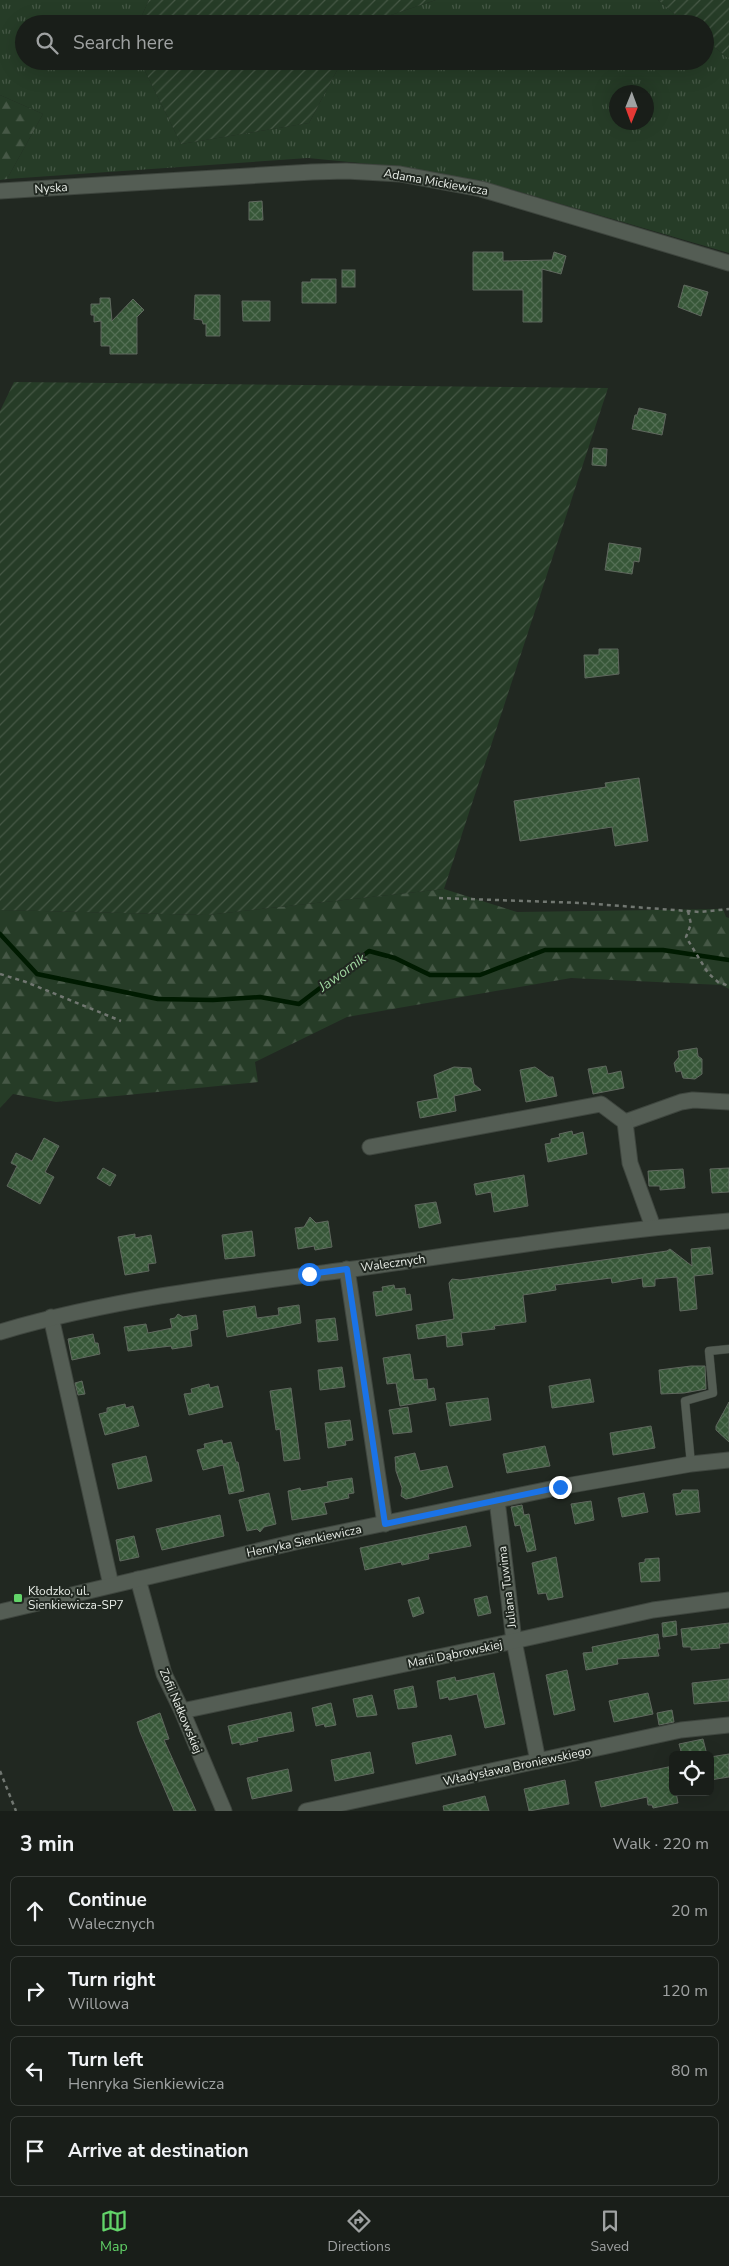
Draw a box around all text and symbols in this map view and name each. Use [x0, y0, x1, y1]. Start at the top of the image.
search box [15, 15, 714, 70]
icon: search [33, 29, 61, 57]
text: Search here [73, 30, 174, 56]
north arrow [609, 85, 654, 130]
street label: Adama Mickiewicza [383, 165, 489, 199]
street label: Nyska [34, 179, 68, 197]
water label: Jawornik [314, 948, 371, 997]
street label: Walecznych [360, 1251, 426, 1275]
route start [298, 1263, 321, 1286]
route end [549, 1476, 572, 1499]
street label: Henryka Sienkiewicza [245, 1521, 363, 1561]
street label: Juliana Tuwima [494, 1545, 520, 1630]
place label: Kłodzko, ul. Sienkiewicza-SP7 [28, 1583, 124, 1613]
marker: Kłodzko, ul. Sienkiewicza-SP7 [12, 1592, 24, 1604]
street label: Marii Dąbrowskiej [406, 1636, 504, 1672]
street label: Zofii Nałkowskiej [156, 1666, 206, 1756]
street label: Władysława Broniewskiego [442, 1742, 593, 1789]
map controls [669, 1751, 714, 1796]
button: locate [669, 1751, 714, 1796]
text: 3 min [20, 1830, 74, 1858]
text: Walk · 220 m [613, 1833, 709, 1855]
text: Continue [68, 1887, 147, 1913]
icon: ahead [21, 1897, 49, 1925]
text: 20 m [671, 1900, 708, 1922]
text: Walecznych [68, 1913, 155, 1935]
text: Turn right [68, 1967, 155, 1993]
icon: right [21, 1977, 49, 2005]
text: 120 m [661, 1980, 708, 2002]
text: Willowa [68, 1993, 129, 2015]
text: Turn left [68, 2047, 143, 2073]
icon: left [21, 2057, 49, 2085]
text: 80 m [671, 2060, 708, 2082]
text: Henryka Sienkiewicza [68, 2073, 224, 2095]
icon: arrive [21, 2137, 49, 2165]
text: Arrive at destination [68, 2138, 249, 2164]
tab: Map [100, 2207, 128, 2256]
tab: Directions [328, 2207, 391, 2256]
tab: Saved [590, 2207, 629, 2256]

